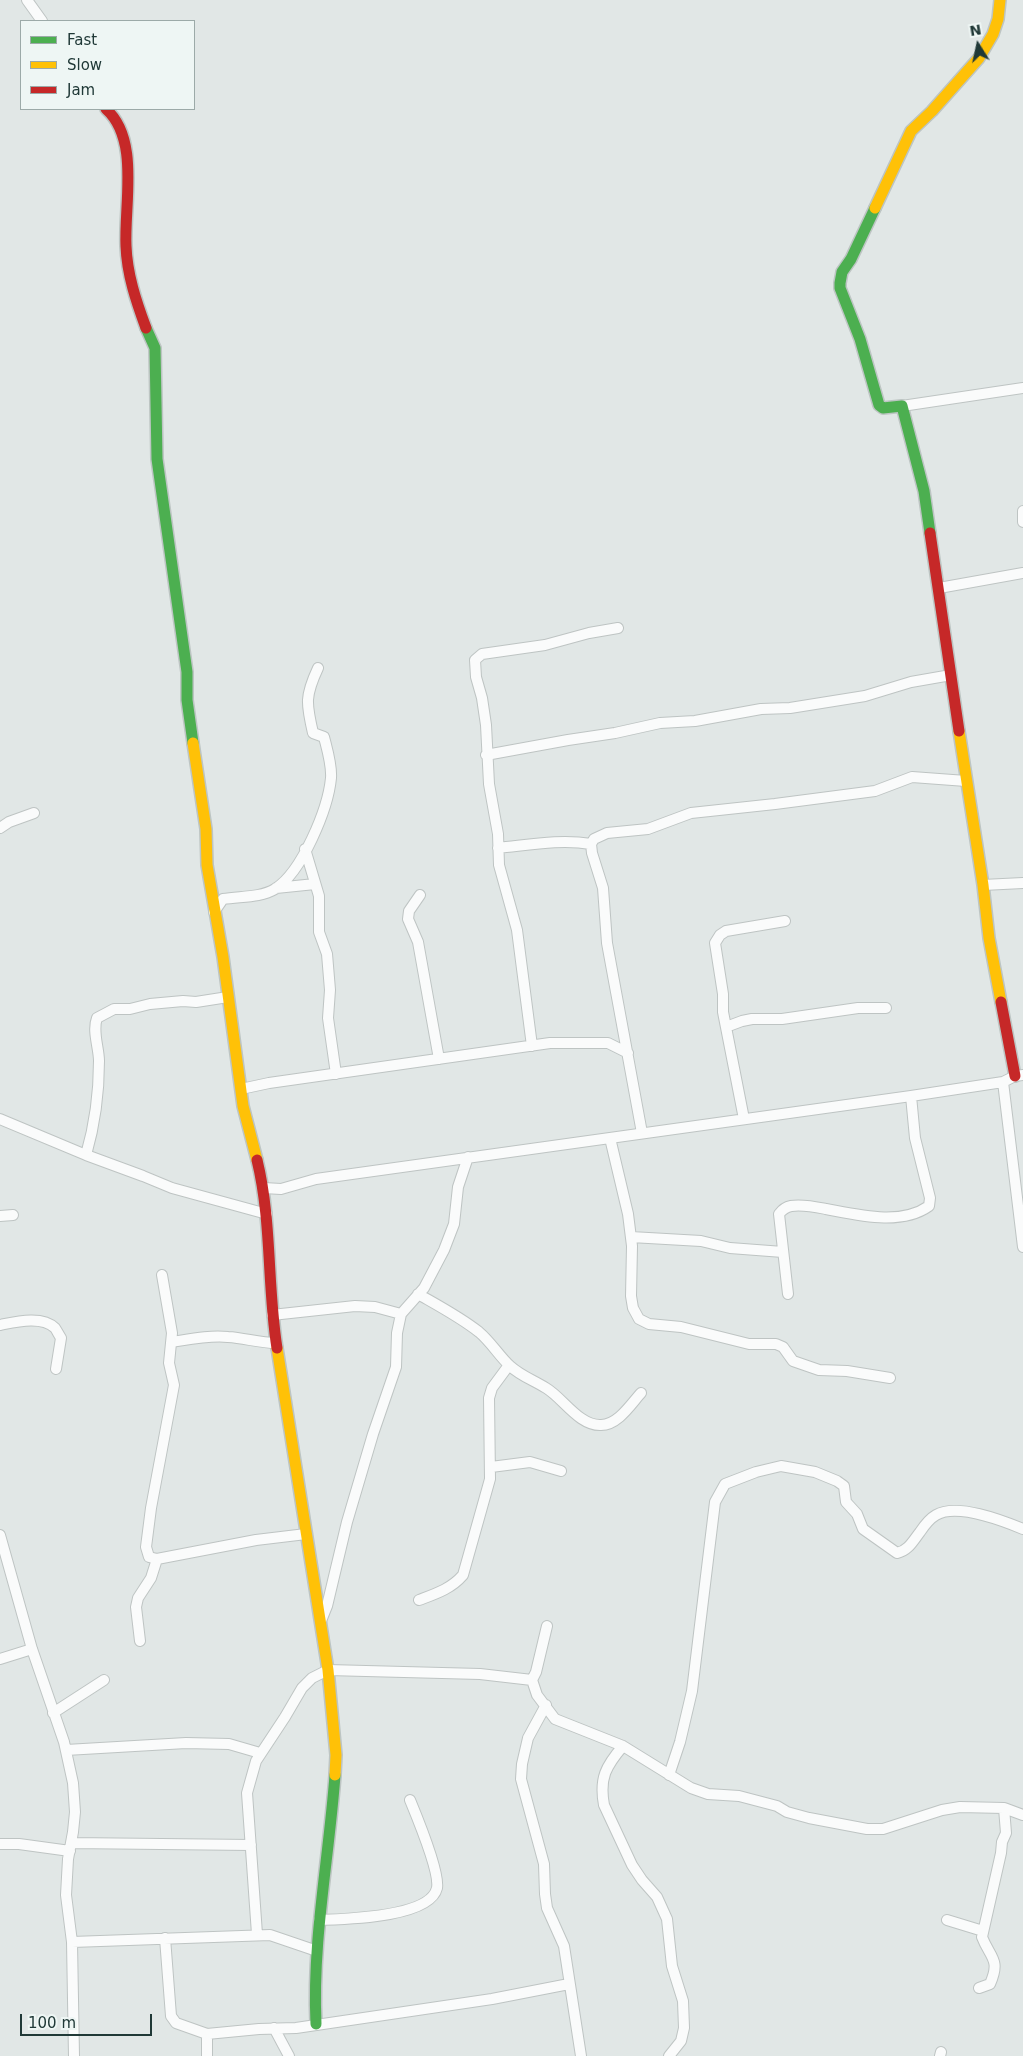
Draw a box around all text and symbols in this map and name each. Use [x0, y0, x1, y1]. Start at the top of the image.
legend [20, 20, 195, 110]
north arrow [953, 20, 1003, 70]
text: N [968, 21, 983, 39]
text: Fast [67, 31, 97, 49]
text: Slow [67, 56, 102, 74]
text: Jam [67, 81, 95, 99]
scale bar [22, 2004, 155, 2036]
text: 100 m [28, 2014, 76, 2032]

